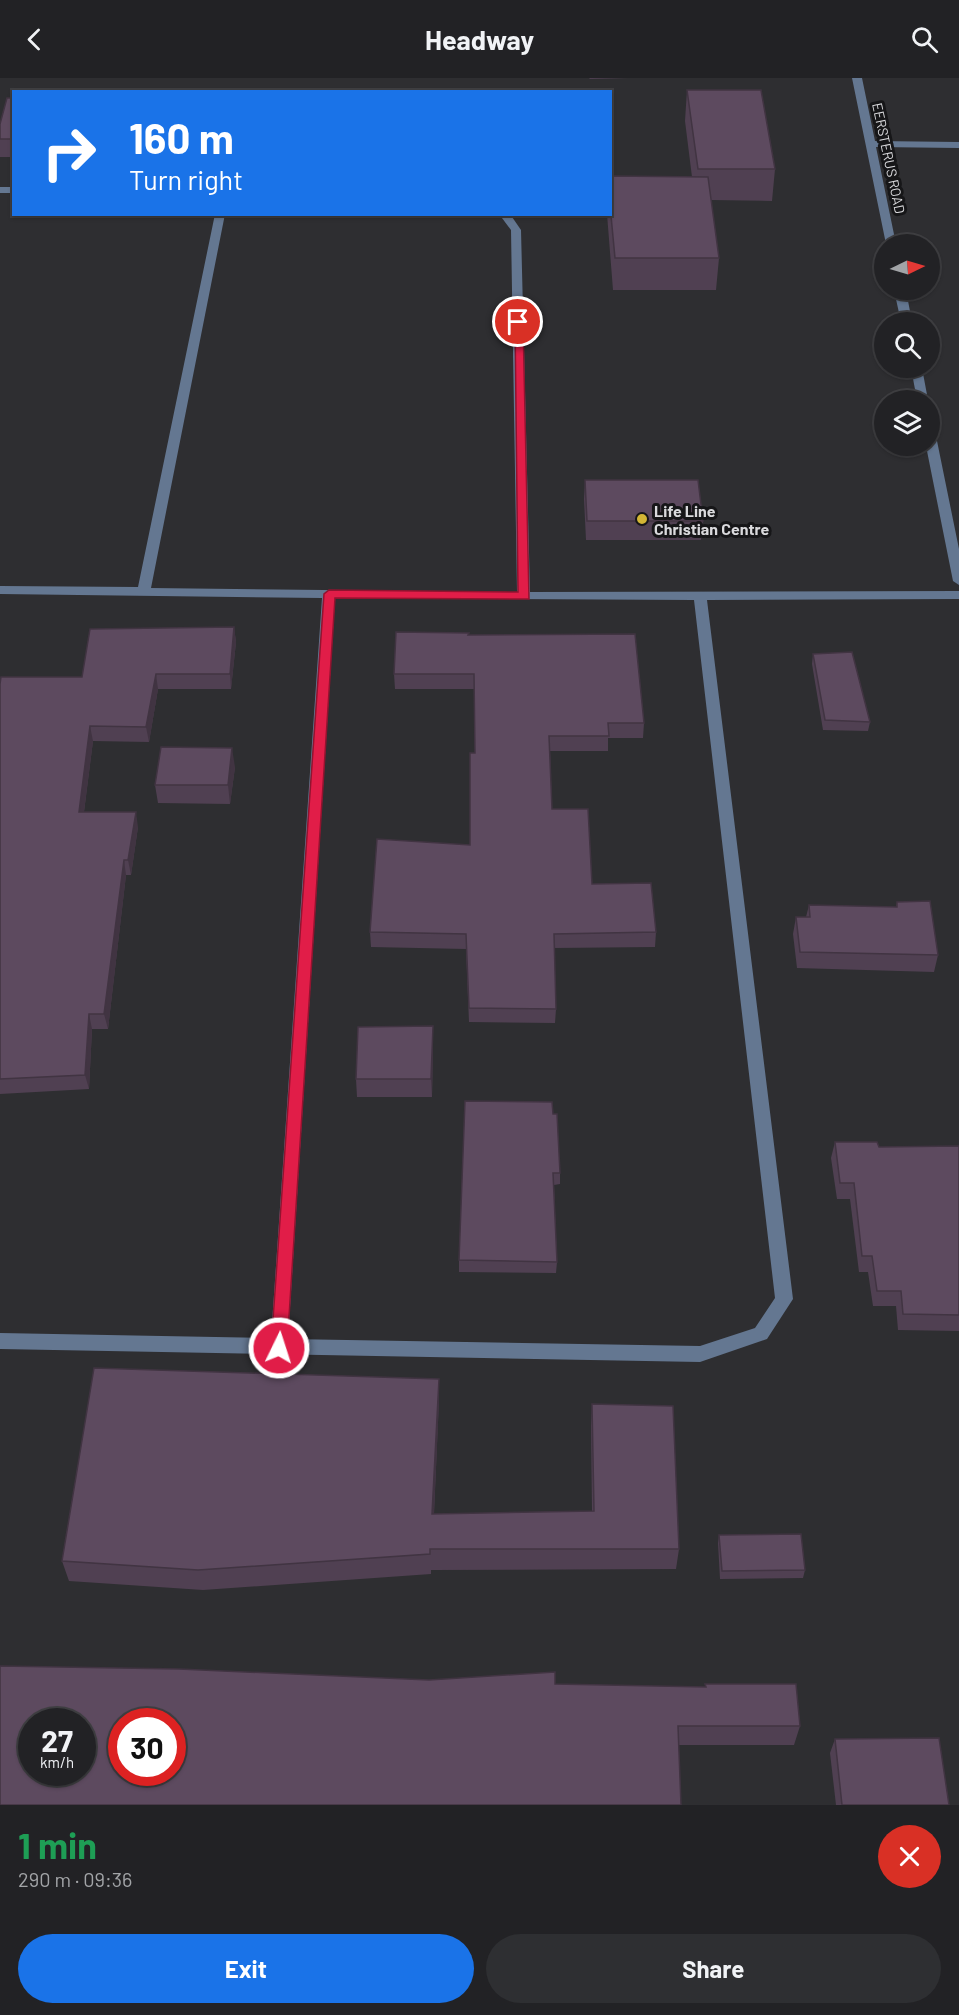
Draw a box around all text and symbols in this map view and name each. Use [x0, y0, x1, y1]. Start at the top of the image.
icon: back [18, 23, 51, 56]
text: Headway [425, 23, 534, 55]
icon: search [908, 23, 941, 56]
street label: EERSTERUS ROAD [869, 101, 909, 215]
text: 160 m [129, 112, 234, 162]
icon: right [30, 114, 108, 192]
text: Turn right [129, 163, 243, 195]
north arrow [874, 234, 940, 300]
map controls [874, 234, 940, 456]
pin [492, 296, 543, 347]
icon: arrive [501, 305, 534, 338]
button: search [874, 312, 940, 378]
button: layers [874, 390, 940, 456]
place label: Life Line Christian Centre [654, 501, 769, 538]
marker: Life Line Christian Centre [635, 512, 649, 526]
position arrow [247, 1316, 311, 1380]
speed limit sign: 30 [108, 1708, 186, 1786]
text: 27 [41, 1722, 73, 1758]
text: km/h [40, 1753, 74, 1771]
text: 1 min [18, 1823, 97, 1866]
button: close [878, 1825, 941, 1888]
text: 290 m · 09:36 [18, 1867, 132, 1891]
button: Exit [18, 1934, 474, 2003]
button: Share [486, 1934, 941, 2003]

